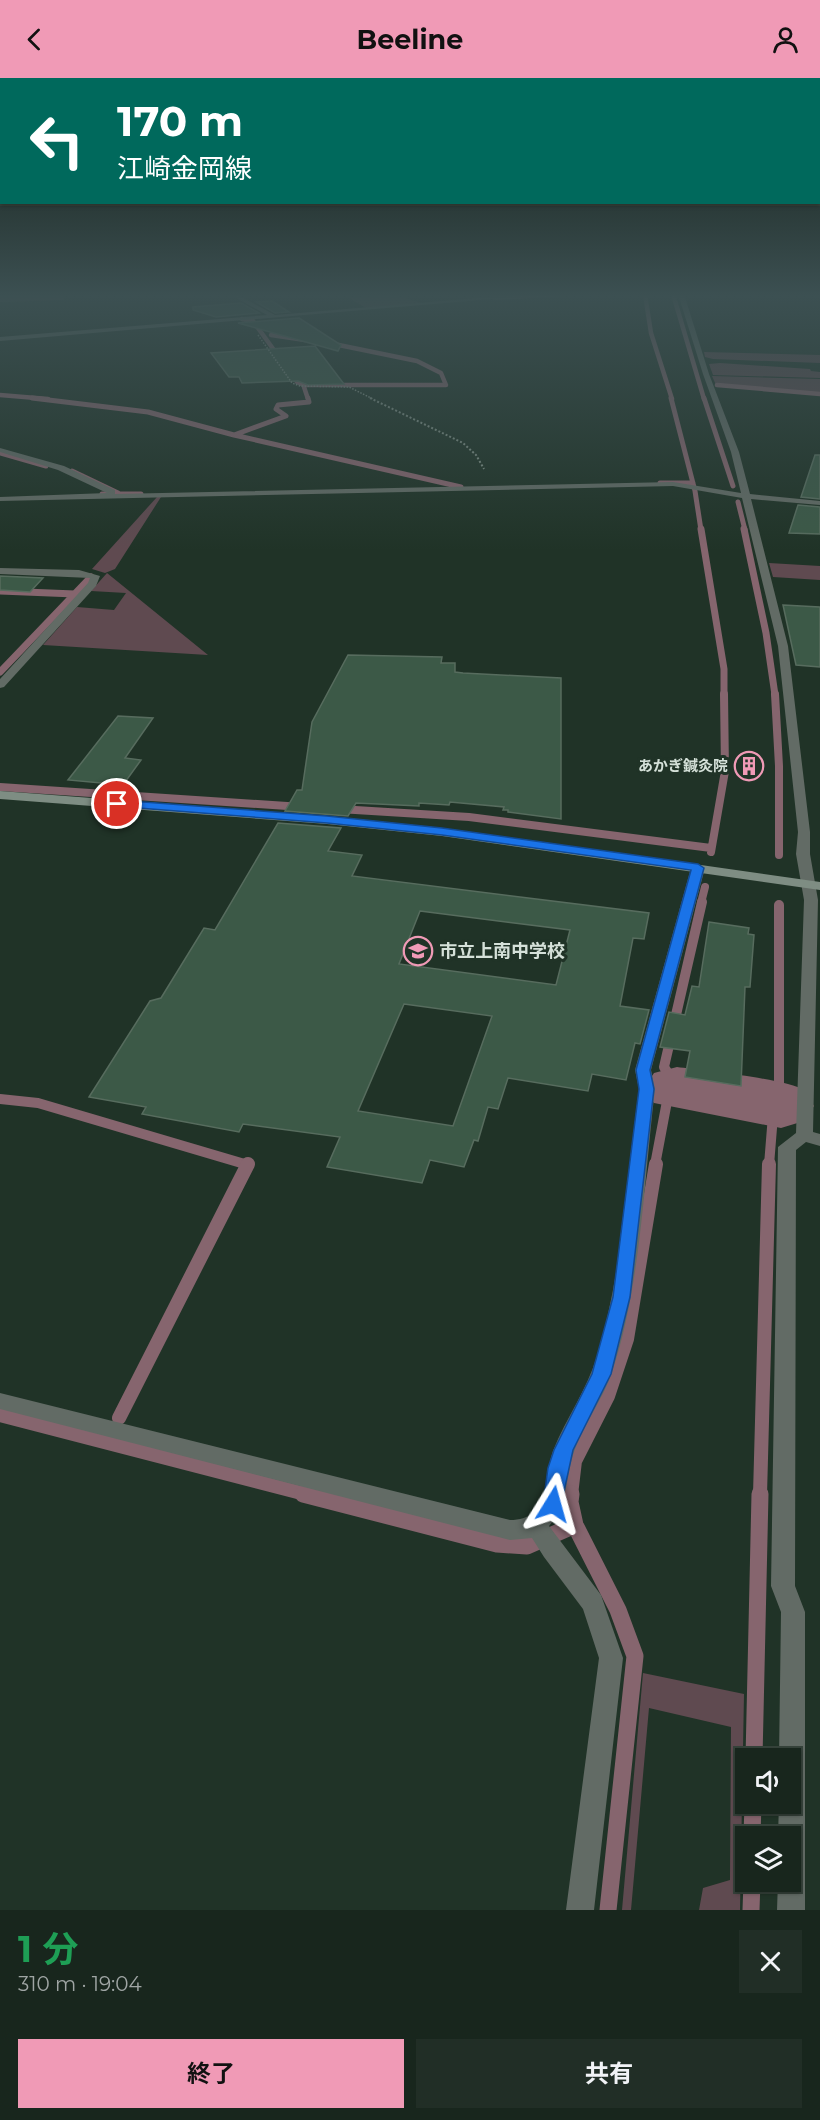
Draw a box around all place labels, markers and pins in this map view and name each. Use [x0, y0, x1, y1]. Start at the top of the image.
building icon: あかぎ鍼灸院 [733, 750, 765, 782]
place label: あかぎ鍼灸院 [638, 756, 728, 775]
pin [91, 778, 142, 829]
school or university icon: 市立上南中学校 [402, 935, 434, 967]
place label: 市立上南中学校 [439, 940, 565, 962]

